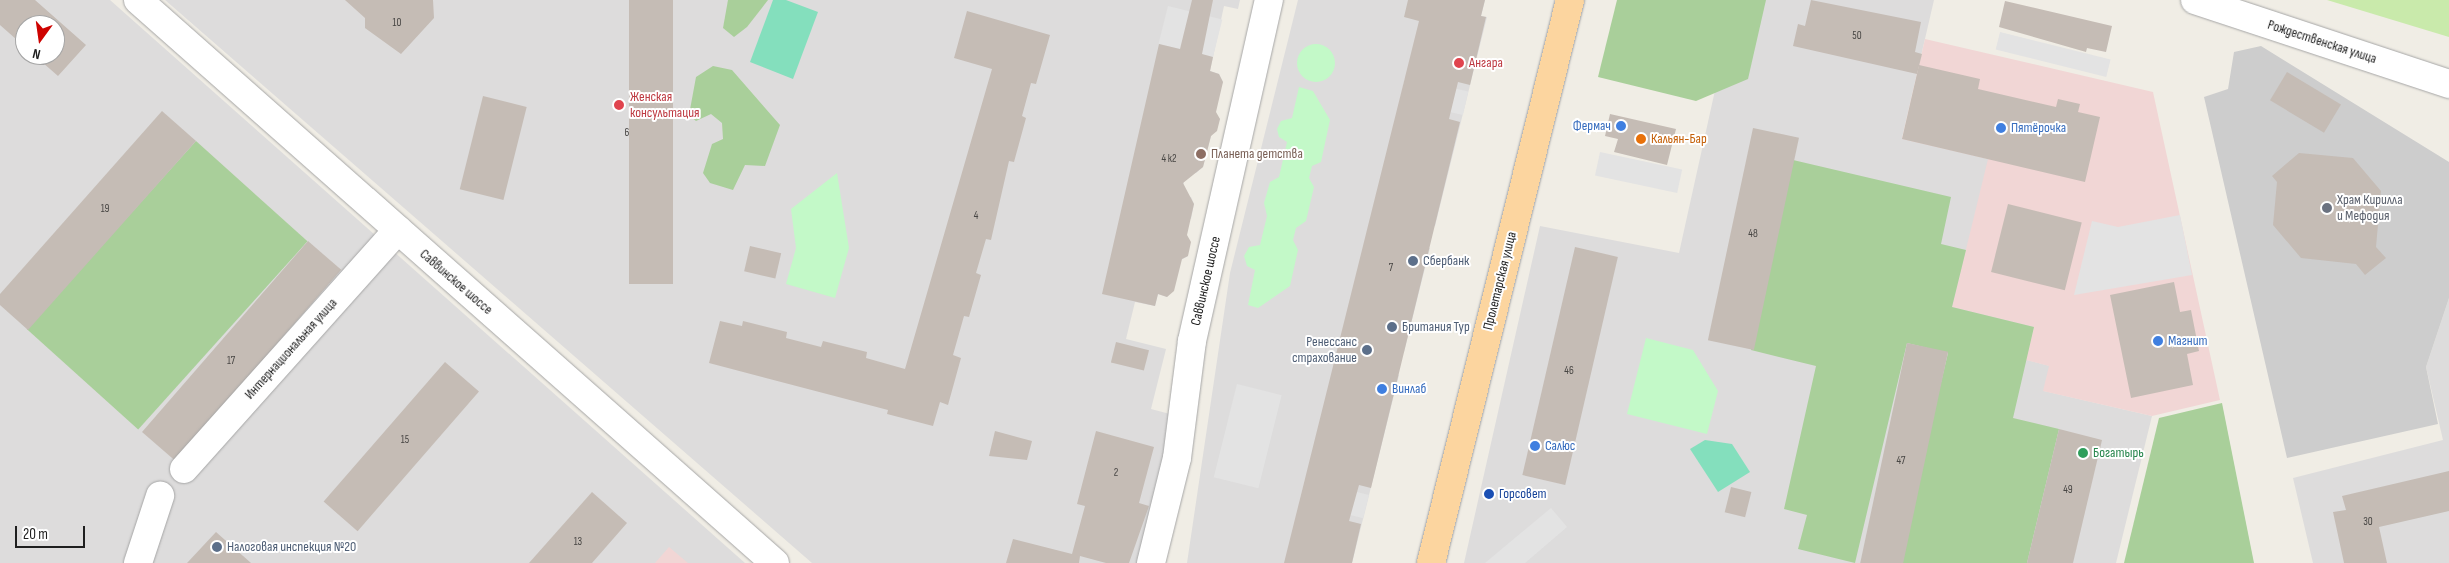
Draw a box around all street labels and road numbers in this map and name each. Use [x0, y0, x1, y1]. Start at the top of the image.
street label: Рождественская улица [2265, 16, 2379, 68]
street label: Пролетарская улица [1480, 230, 1520, 332]
street label: Саввинское шоссе [1188, 235, 1224, 327]
street label: Саввинское шоссе [416, 246, 496, 318]
street label: Интернациональная улица [241, 295, 341, 403]

